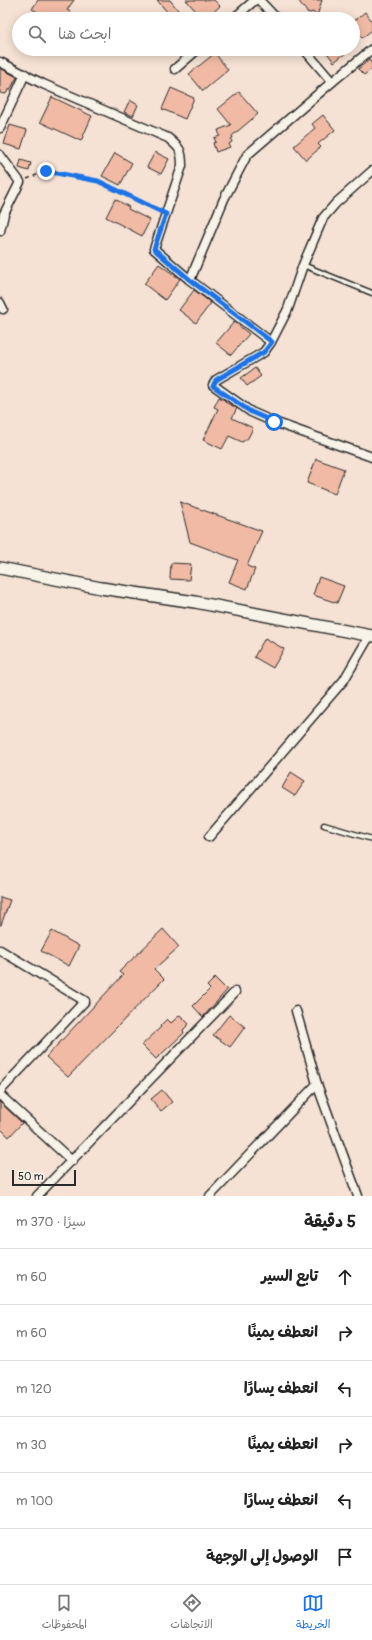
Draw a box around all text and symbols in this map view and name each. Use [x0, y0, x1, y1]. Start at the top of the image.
search box [12, 12, 360, 56]
icon: search [26, 23, 48, 45]
text: ابحث هنا [58, 25, 111, 44]
route end [37, 162, 55, 180]
route start [265, 413, 283, 431]
scale bar [12, 1168, 76, 1187]
text: 50 m [18, 1170, 44, 1183]
text: 5 دقيقة [304, 1211, 356, 1232]
text: سيرًا · 370 m [16, 1214, 86, 1230]
icon: ahead [334, 1266, 356, 1288]
text: تابع السير [261, 1267, 318, 1286]
text: 60 m [16, 1269, 47, 1285]
icon: right [334, 1322, 356, 1344]
text: انعطف يمينًا [248, 1323, 318, 1342]
text: 60 m [16, 1325, 47, 1341]
icon: left [334, 1378, 356, 1400]
text: انعطف يسارًا [244, 1379, 318, 1398]
text: 120 m [16, 1381, 52, 1397]
icon: right [334, 1434, 356, 1456]
text: انعطف يمينًا [248, 1435, 318, 1454]
text: 30 m [16, 1437, 47, 1453]
icon: left [334, 1490, 356, 1512]
text: انعطف يسارًا [244, 1491, 318, 1510]
text: 100 m [16, 1493, 53, 1509]
icon: arrive [334, 1546, 356, 1568]
text: الوصول إلى الوجهة [206, 1547, 318, 1566]
tab: المحفوظات [42, 1592, 87, 1634]
tab: الاتجاهات [170, 1592, 213, 1634]
tab: الخريطة [296, 1592, 330, 1634]

